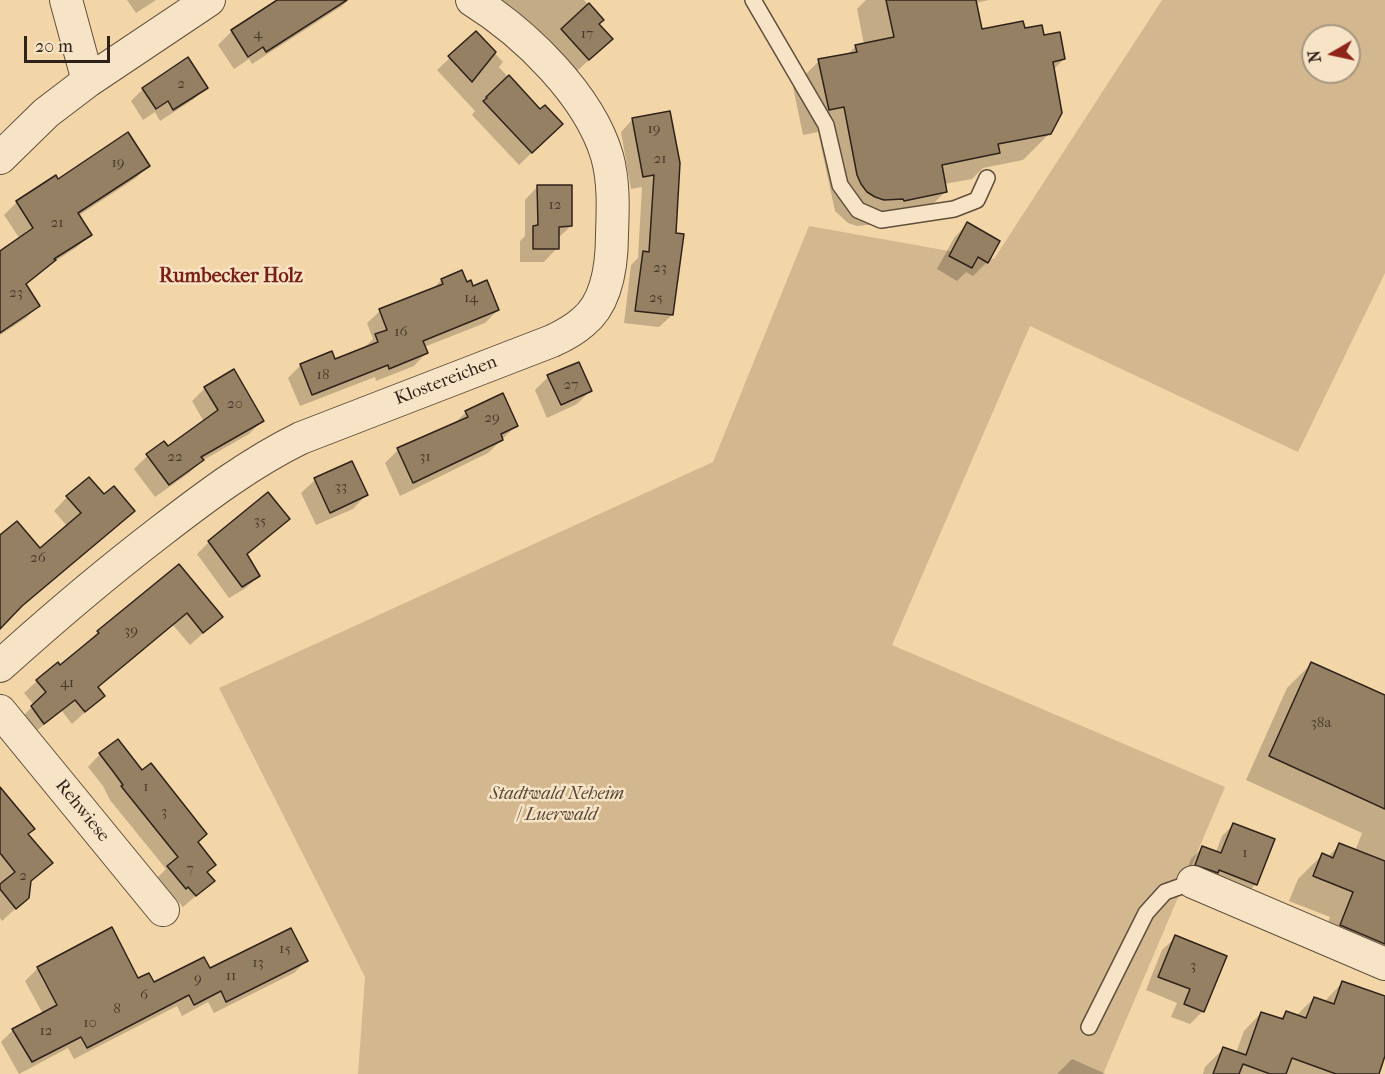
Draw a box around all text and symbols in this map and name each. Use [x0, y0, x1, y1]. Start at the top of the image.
scale bar [27, 24, 112, 62]
north arrow [1301, 24, 1361, 84]
house number: 4 [254, 25, 262, 43]
house number: 17 [581, 25, 593, 43]
text: 20 m [35, 36, 73, 57]
text: N [1304, 49, 1325, 64]
house number: 2 [177, 75, 185, 93]
house number: 19 [647, 120, 661, 138]
house number: 21 [653, 150, 667, 168]
house number: 19 [111, 154, 125, 172]
house number: 12 [548, 196, 562, 214]
house number: 21 [50, 214, 64, 232]
house number: 23 [653, 259, 667, 277]
district label: Rumbecker Holz [159, 265, 303, 289]
house number: 23 [9, 284, 23, 302]
house number: 14 [464, 289, 478, 307]
house number: 25 [649, 289, 663, 307]
house number: 16 [394, 323, 408, 341]
street label: Klostereichen [392, 352, 500, 410]
house number: 18 [317, 366, 329, 384]
house number: 27 [564, 376, 578, 394]
house number: 20 [227, 395, 243, 413]
house number: 29 [484, 409, 500, 427]
house number: 22 [167, 448, 183, 466]
house number: 31 [419, 448, 431, 466]
house number: 33 [335, 478, 347, 496]
house number: 35 [254, 512, 266, 530]
house number: 26 [30, 549, 46, 567]
house number: 39 [124, 622, 138, 640]
house number: 41 [60, 674, 74, 692]
house number: 38a [1311, 714, 1331, 732]
street label: Rehwiese [50, 775, 114, 847]
house number: 1 [143, 778, 149, 796]
park label: Stadtwald Neheim / Luerwald [490, 784, 624, 826]
house number: 3 [161, 803, 167, 821]
house number: 1 [1242, 844, 1248, 862]
house number: 7 [186, 860, 194, 878]
house number: 2 [19, 867, 27, 885]
house number: 15 [279, 940, 291, 958]
house number: 13 [252, 954, 264, 972]
house number: 3 [1190, 957, 1196, 975]
house number: 11 [226, 967, 236, 985]
house number: 9 [194, 970, 202, 988]
house number: 6 [140, 986, 148, 1004]
house number: 8 [113, 1000, 121, 1018]
house number: 10 [83, 1014, 97, 1032]
house number: 12 [39, 1022, 53, 1040]

